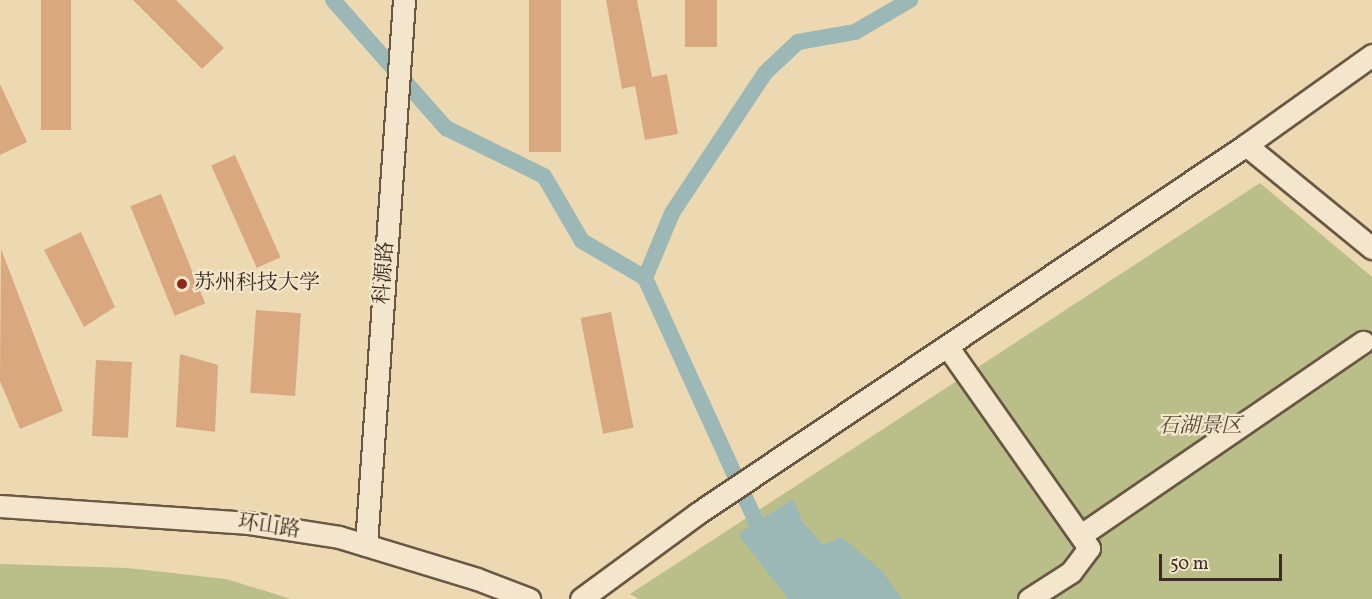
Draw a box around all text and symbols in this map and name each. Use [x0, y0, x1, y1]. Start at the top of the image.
street label: 科源路 [370, 241, 400, 305]
place label: 苏州科技大学 [194, 271, 320, 297]
marker: 苏州科技大学 [175, 277, 189, 291]
park label: 石湖景区 [1158, 414, 1242, 440]
street label: 环山路 [236, 510, 302, 544]
scale bar [1162, 542, 1285, 580]
text: 50 m [1170, 552, 1209, 577]

